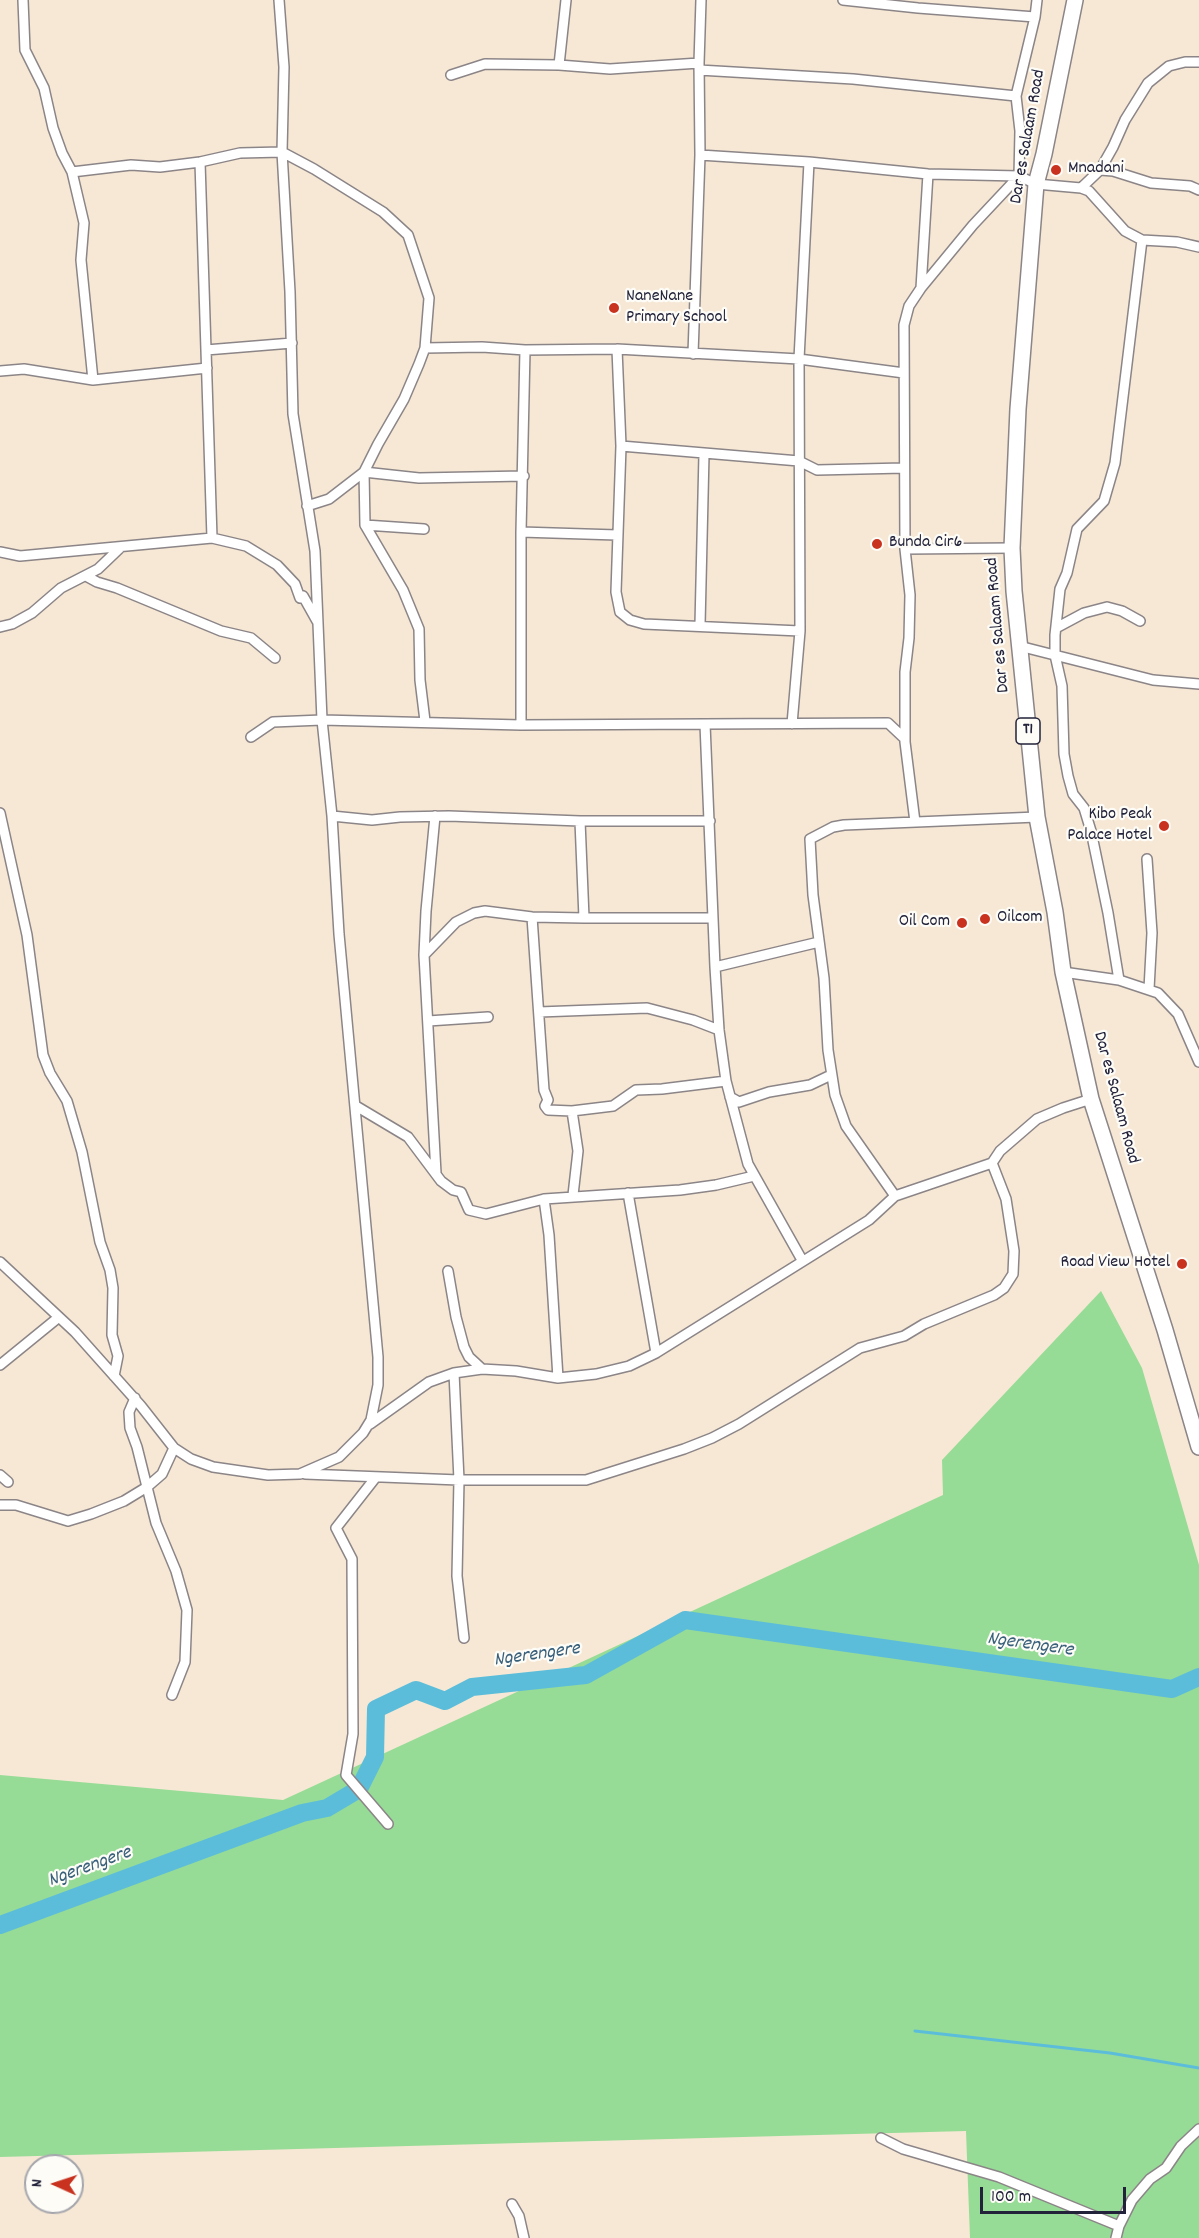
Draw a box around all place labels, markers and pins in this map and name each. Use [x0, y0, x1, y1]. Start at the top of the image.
place label: Mnadani [1068, 159, 1124, 181]
marker: Mnadani [1049, 163, 1063, 177]
place label: NaneNane Primary School [626, 287, 727, 330]
marker: NaneNane Primary School [607, 301, 621, 315]
place label: Bunda Cir6 [889, 533, 962, 555]
marker: Bunda Cir6 [870, 537, 884, 551]
place label: Kibo Peak Palace Hotel [1067, 805, 1152, 848]
marker: Kibo Peak Palace Hotel [1157, 819, 1171, 833]
place label: Oilcom [997, 908, 1043, 930]
place label: Oil Com [899, 912, 950, 934]
marker: Oilcom [978, 912, 992, 926]
marker: Oil Com [955, 916, 969, 930]
place label: Road View Hotel [1061, 1253, 1170, 1275]
marker: Road View Hotel [1175, 1257, 1189, 1271]

